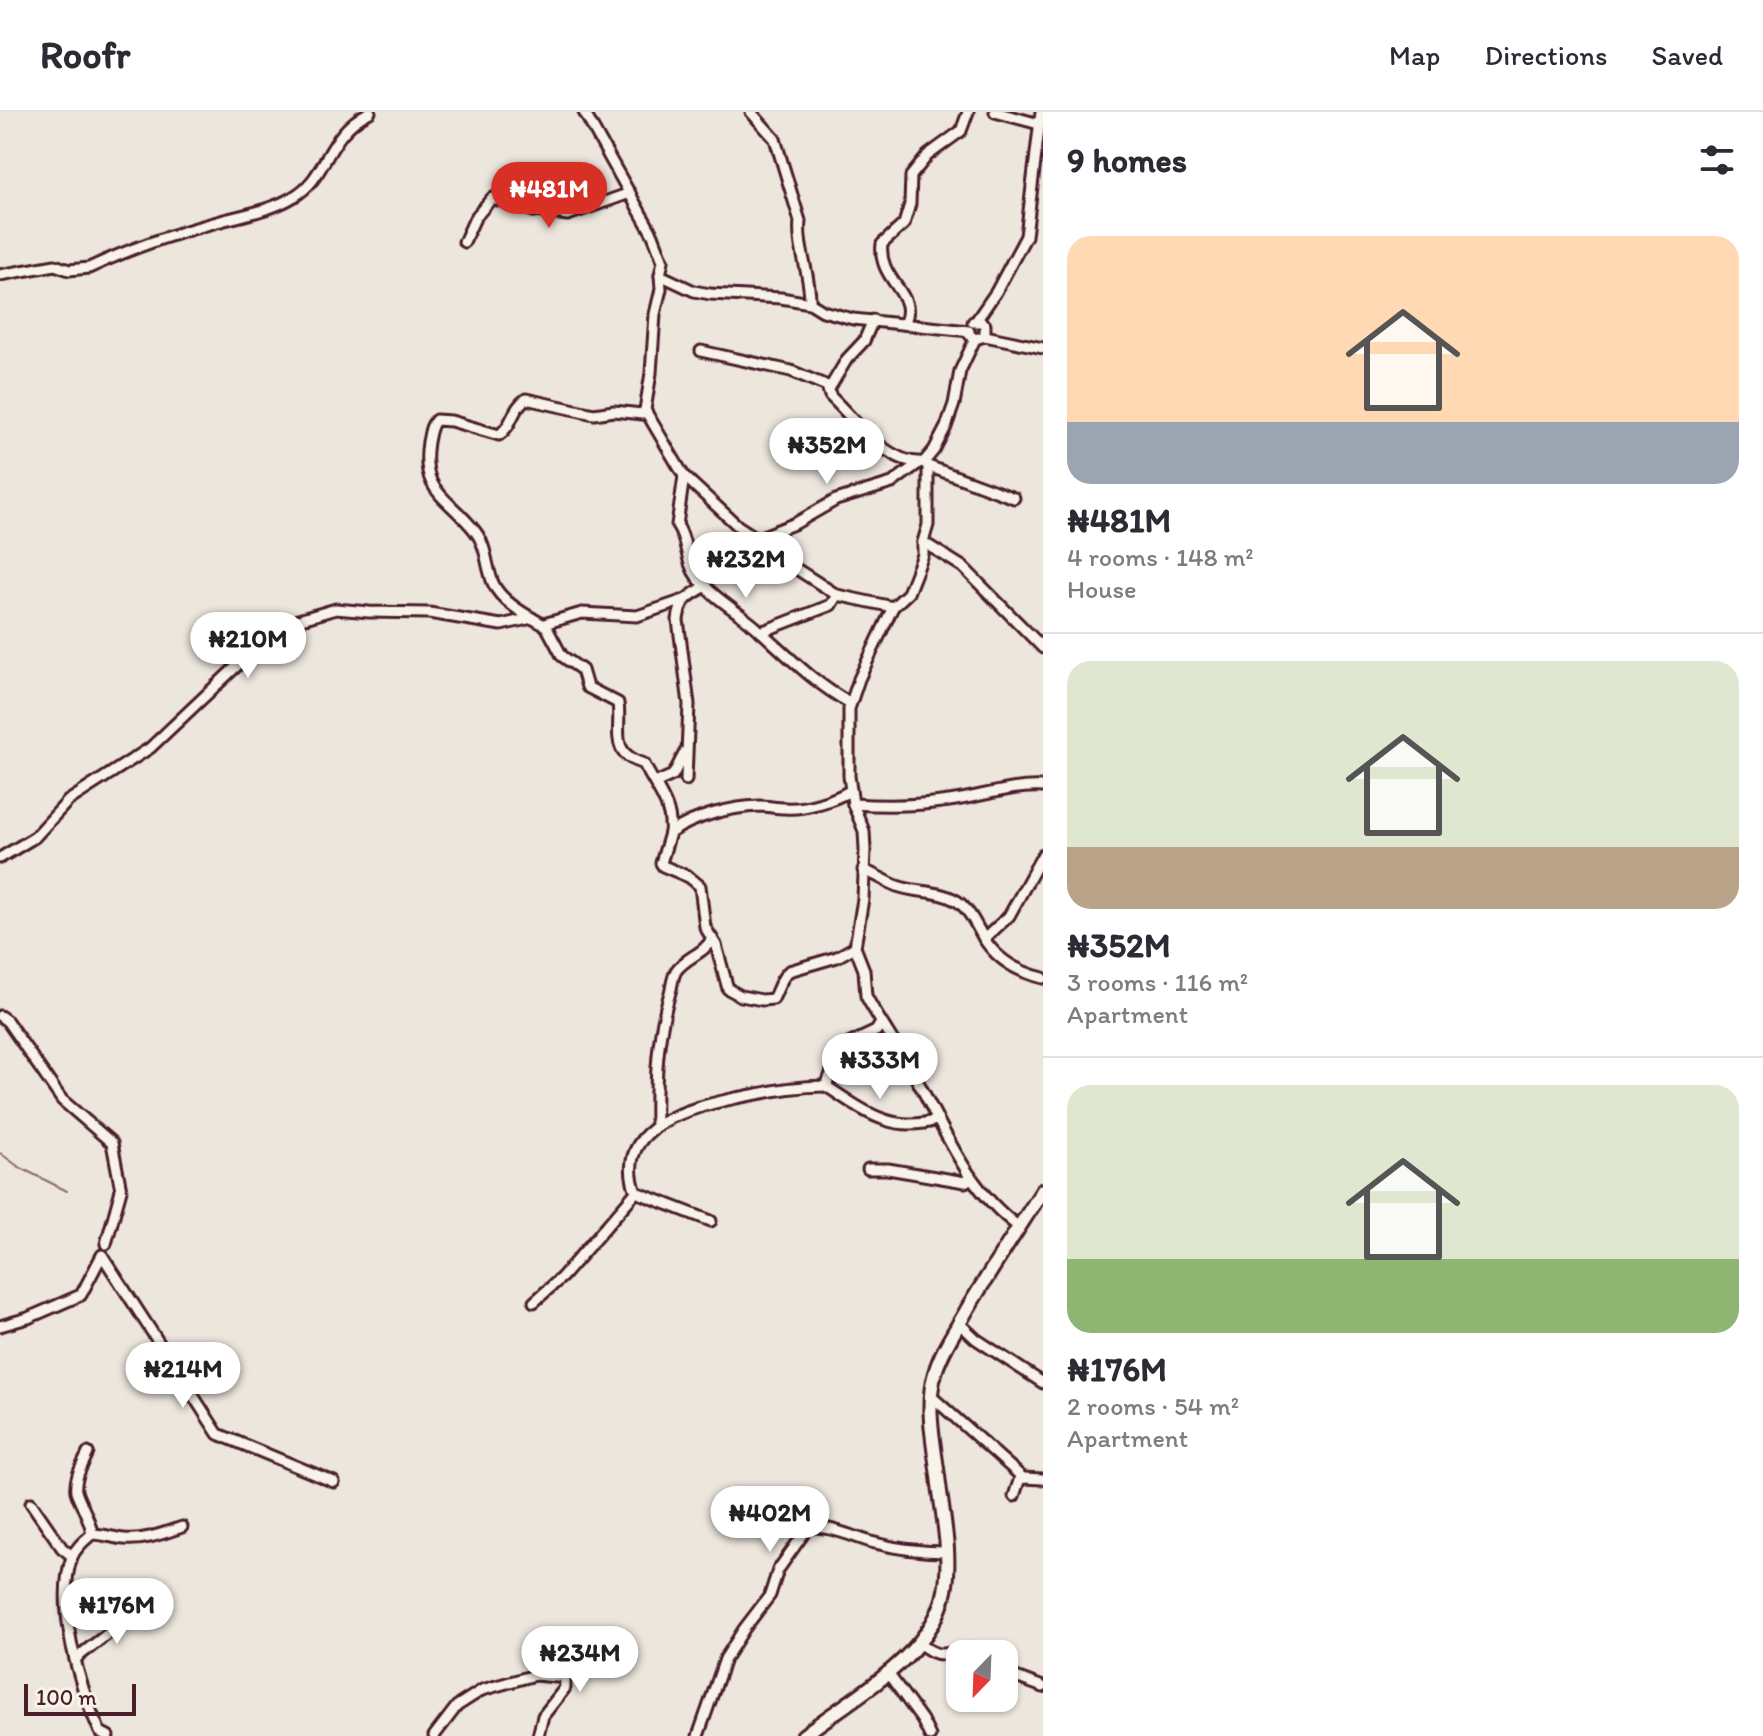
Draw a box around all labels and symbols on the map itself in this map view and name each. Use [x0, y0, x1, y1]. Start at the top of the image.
pin: ₦481M [493, 162, 605, 230]
pin: ₦352M [771, 418, 883, 486]
pin: ₦232M [690, 532, 802, 600]
pin: ₦210M [192, 612, 304, 680]
pin: ₦333M [824, 1033, 936, 1101]
pin: ₦214M [127, 1342, 239, 1410]
pin: ₦402M [714, 1486, 826, 1554]
pin: ₦176M [61, 1578, 173, 1646]
pin: ₦234M [524, 1626, 636, 1694]
north arrow [946, 1640, 1018, 1712]
scale bar [24, 1680, 136, 1716]

